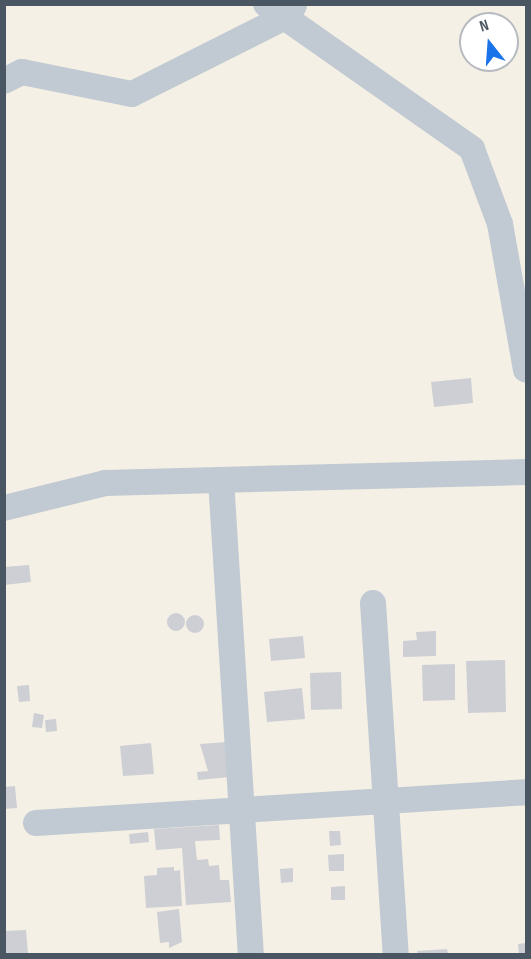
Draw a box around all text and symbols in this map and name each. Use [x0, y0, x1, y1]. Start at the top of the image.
north arrow [459, 12, 519, 72]
text: N [477, 16, 491, 37]

